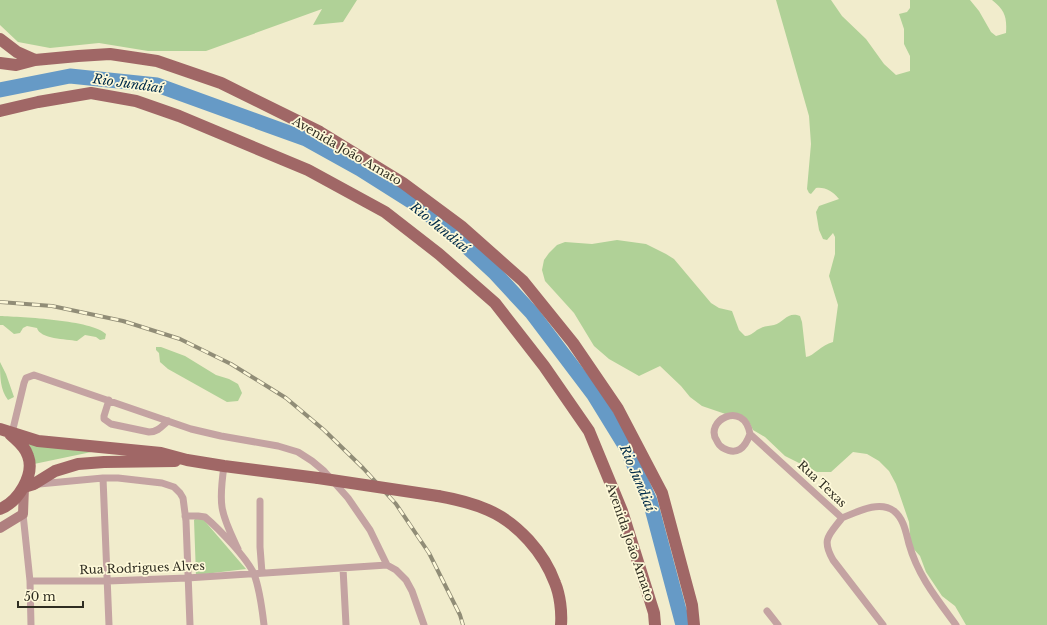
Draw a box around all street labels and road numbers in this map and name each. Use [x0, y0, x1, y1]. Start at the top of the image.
street label: Avenida João Amato [289, 113, 405, 188]
street label: Rua Texas [795, 457, 850, 510]
street label: Avenida João Amato [603, 480, 658, 603]
street label: Rua Rodrigues Alves [79, 558, 205, 577]

